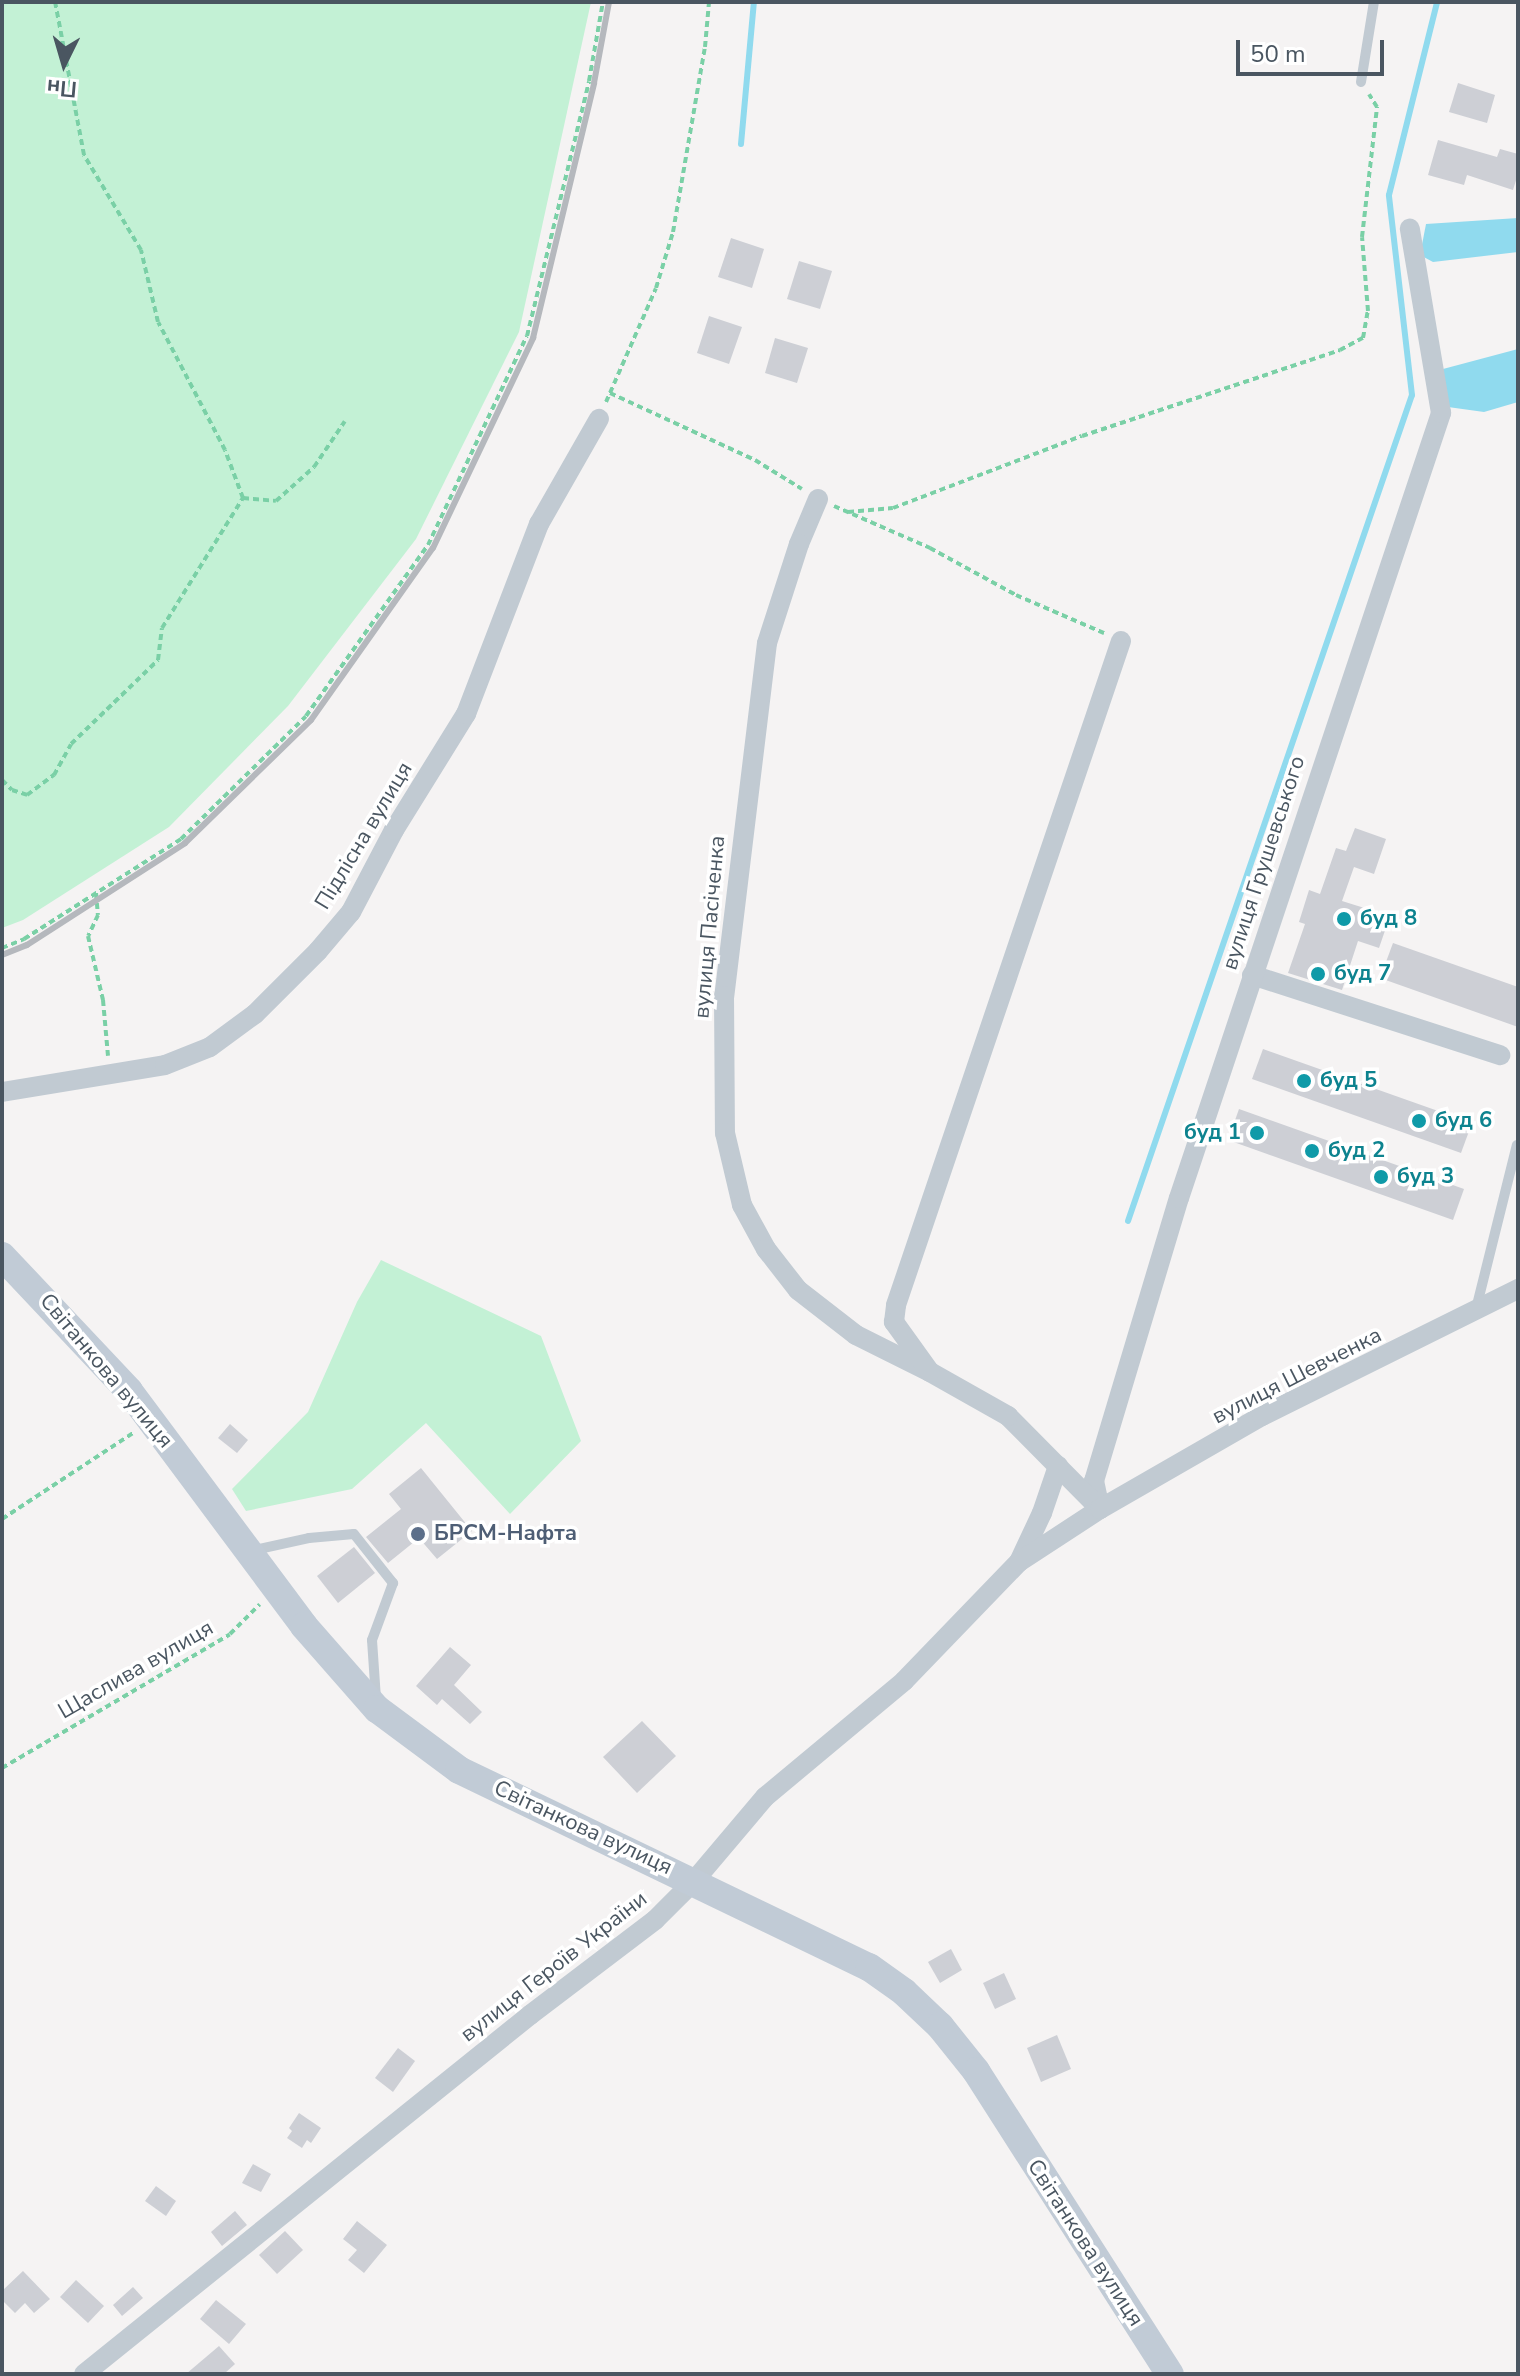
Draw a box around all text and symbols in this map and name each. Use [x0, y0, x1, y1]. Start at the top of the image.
north arrow [24, 24, 104, 104]
scale bar [1240, 24, 1388, 74]
text: 50 m [1250, 38, 1306, 70]
text: Пн [46, 72, 78, 104]
street label: вулиця Грушевського [1217, 753, 1311, 973]
street label: Підлісна вулиця [310, 758, 418, 914]
street label: вулиця Пасіченка [689, 834, 731, 1020]
place label: буд 8 [1360, 906, 1417, 932]
marker: буд 8 [1335, 910, 1353, 928]
place label: буд 7 [1334, 961, 1391, 987]
marker: буд 7 [1309, 965, 1327, 983]
place label: буд 5 [1320, 1068, 1377, 1094]
marker: буд 5 [1295, 1072, 1313, 1090]
place label: буд 6 [1435, 1108, 1492, 1134]
marker: буд 6 [1410, 1112, 1428, 1130]
place label: буд 1 [1184, 1120, 1241, 1146]
marker: буд 1 [1248, 1124, 1266, 1142]
place label: буд 2 [1328, 1138, 1385, 1164]
marker: буд 2 [1303, 1142, 1321, 1160]
place label: буд 3 [1397, 1164, 1454, 1190]
marker: буд 3 [1372, 1168, 1390, 1186]
street label: Світанкова вулиця [34, 1288, 178, 1454]
street label: вулиця Шевченка [1208, 1322, 1386, 1430]
place label: БРСМ-Нафта [434, 1521, 577, 1547]
marker: БРСМ-Нафта [409, 1525, 427, 1543]
street label: Щаслива вулиця [54, 1615, 218, 1725]
street label: Світанкова вулиця [490, 1775, 676, 1881]
street label: вулиця Героїв України [455, 1886, 653, 2048]
street label: Світанкова вулиця [1021, 2155, 1149, 2331]

